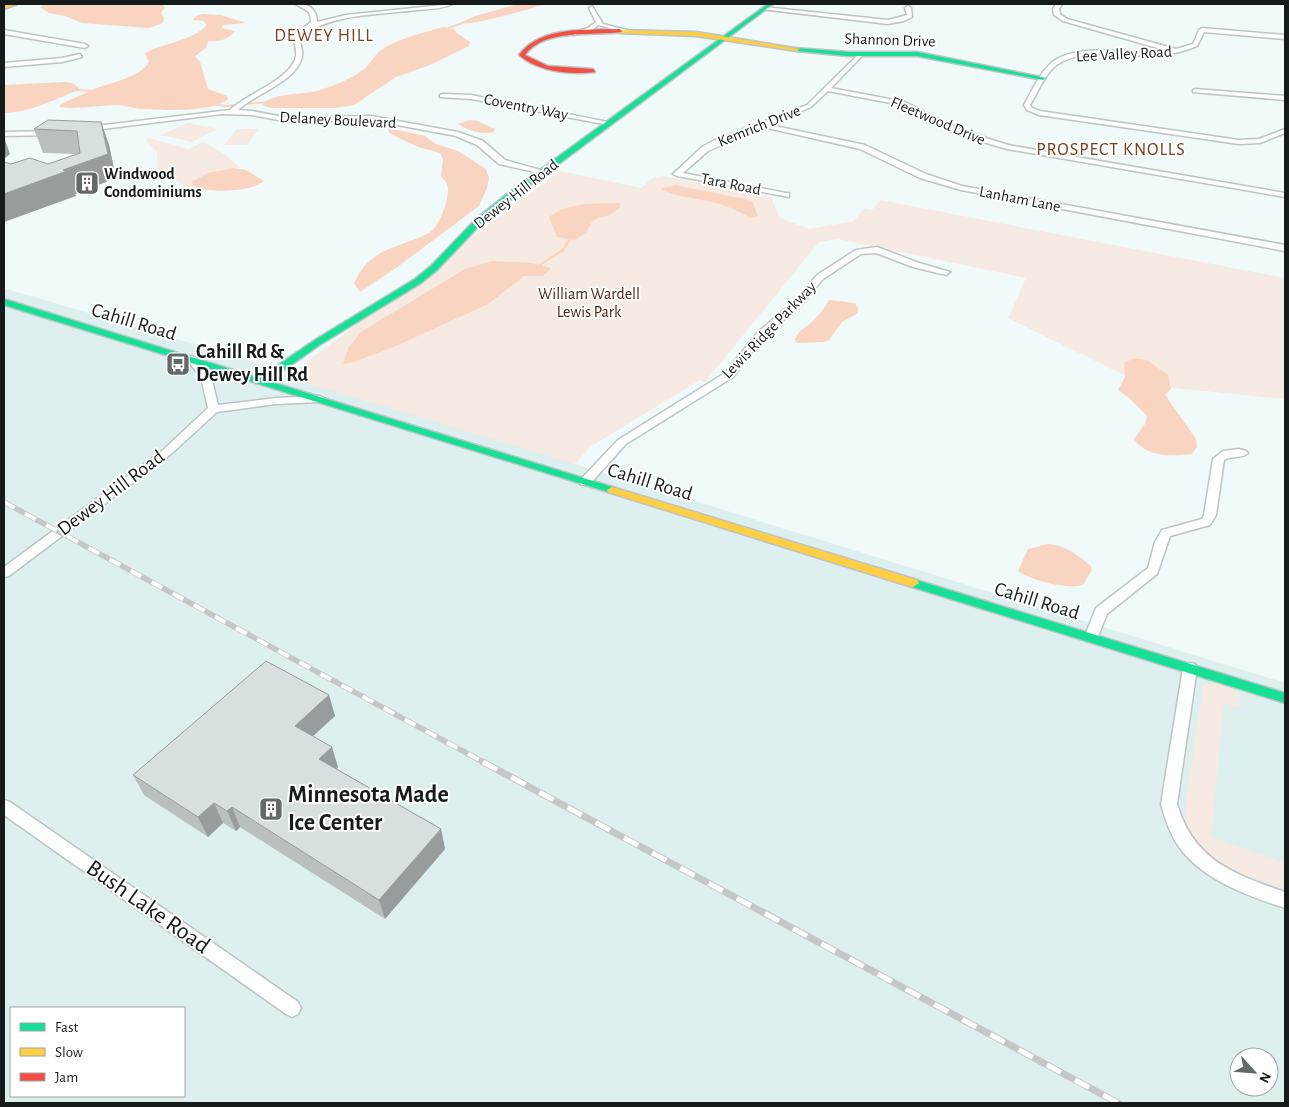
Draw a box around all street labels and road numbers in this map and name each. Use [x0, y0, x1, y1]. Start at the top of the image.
street label: Shannon Drive [844, 30, 936, 50]
street label: Lee Valley Road [1076, 44, 1172, 65]
street label: Coventry Way [482, 91, 569, 124]
street label: Fleetwood Drive [888, 94, 988, 148]
street label: Kemrich Drive [715, 102, 803, 150]
street label: Delaney Boulevard [279, 109, 397, 132]
street label: Dewey Hill Road [471, 156, 562, 233]
street label: Tara Road [700, 170, 762, 198]
street label: Lanham Lane [978, 183, 1062, 215]
street label: Lewis Ridge Parkway [719, 278, 820, 382]
street label: Cahill Road [89, 300, 179, 344]
street label: Dewey Hill Road [54, 447, 168, 539]
street label: Cahill Road [605, 460, 695, 504]
street label: Cahill Road [992, 579, 1082, 623]
street label: Bush Lake Road [82, 856, 214, 958]

